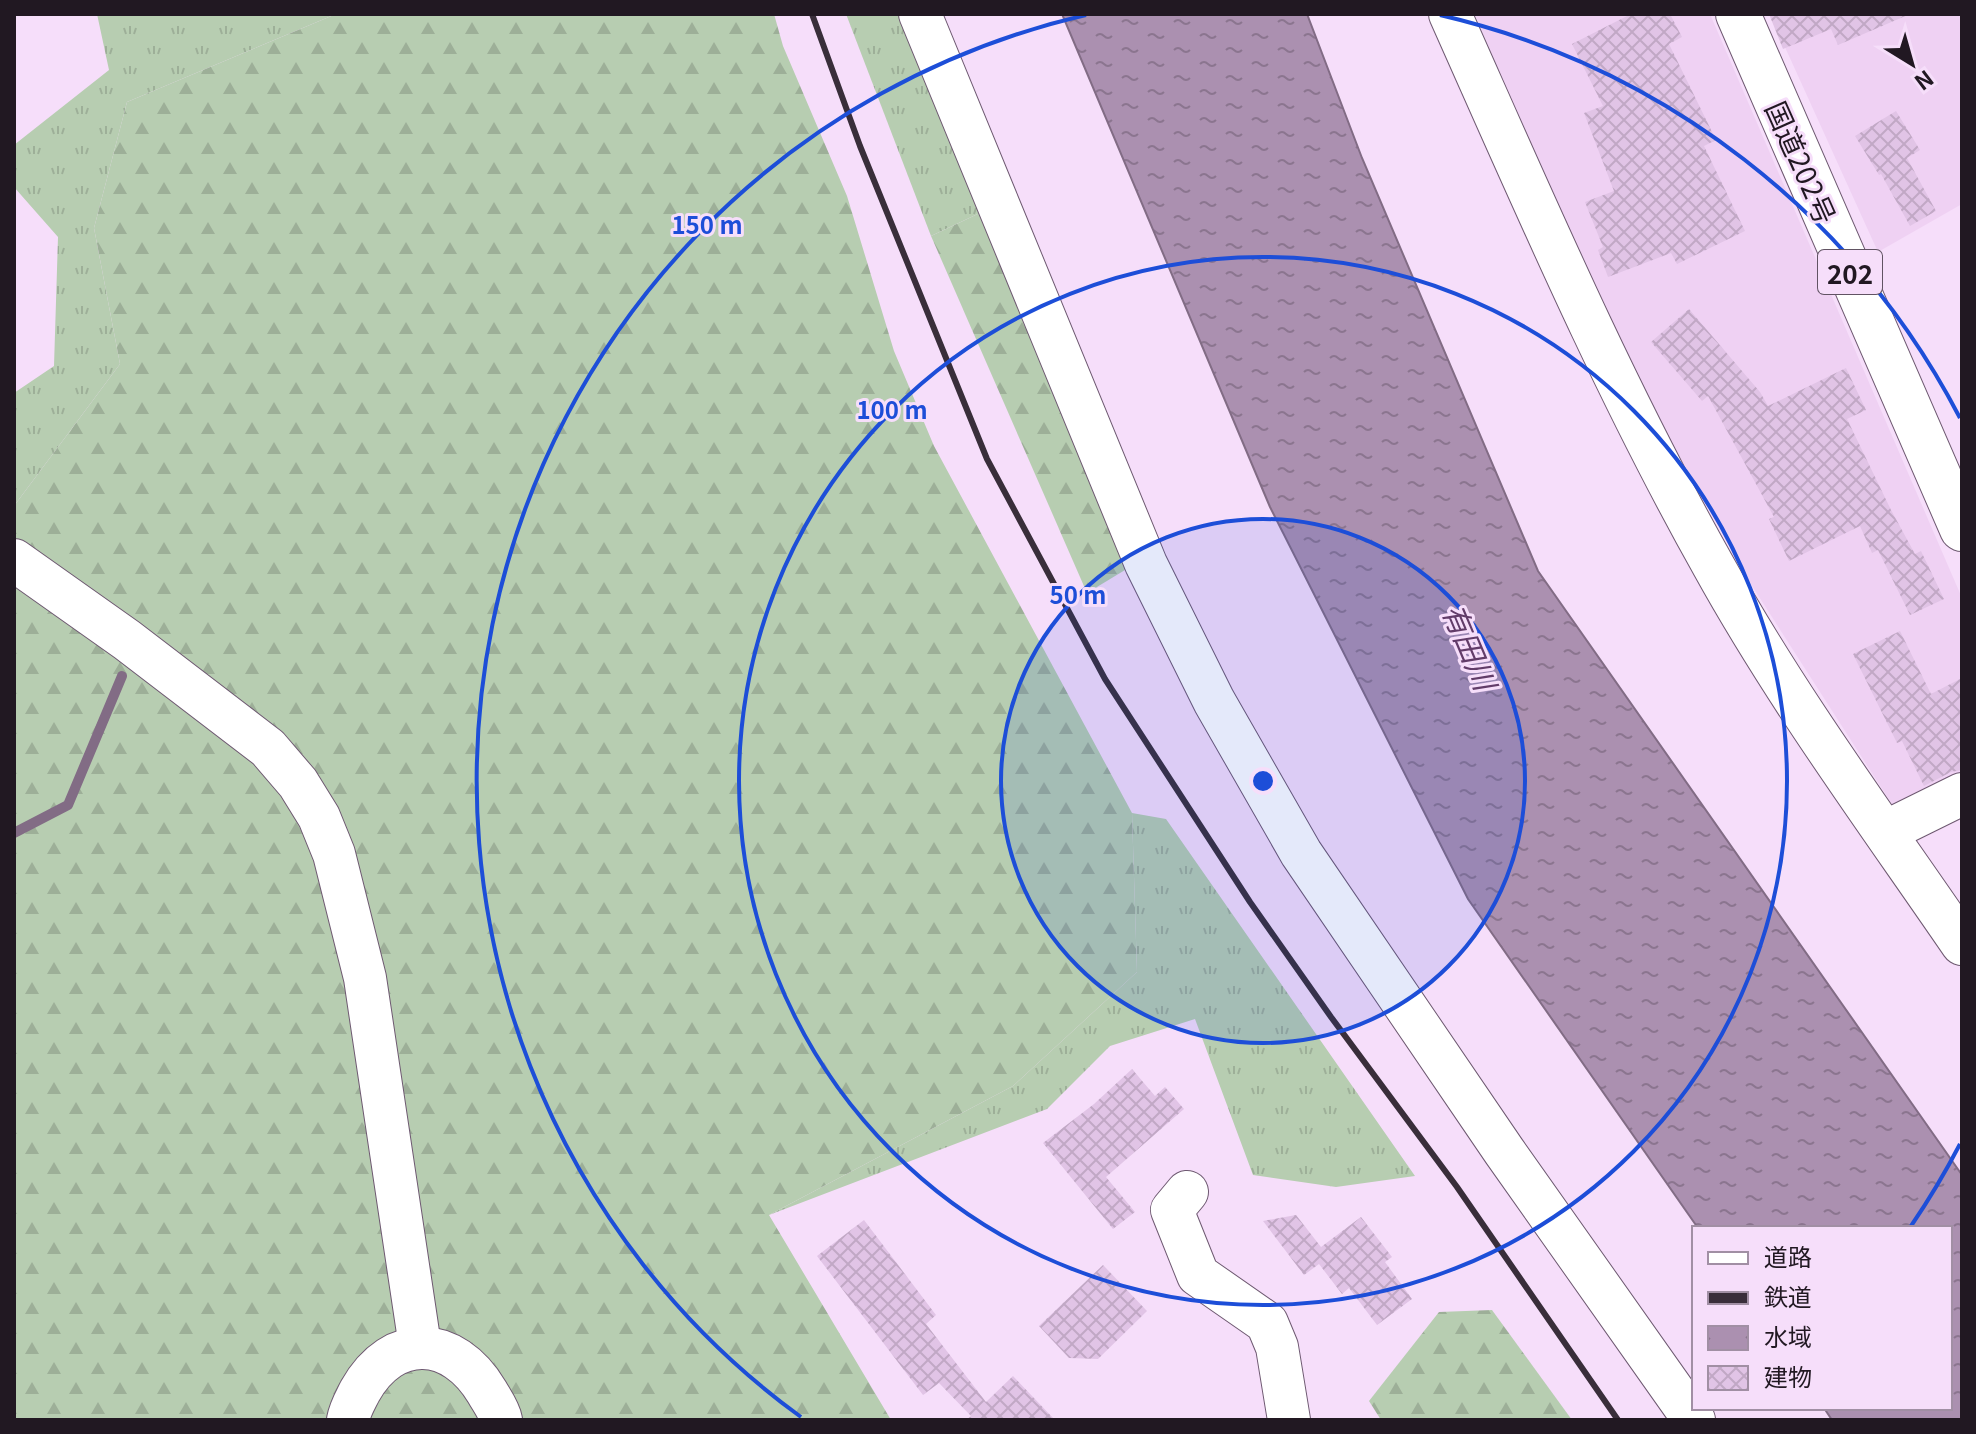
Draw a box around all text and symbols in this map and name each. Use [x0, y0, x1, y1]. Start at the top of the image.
north arrow [1872, 24, 1952, 104]
text: N [1909, 64, 1941, 99]
street label: 国道202号 [1757, 94, 1847, 230]
text: 150 m [671, 206, 743, 241]
road number: 202 [1818, 250, 1882, 294]
text: 100 m [856, 391, 928, 426]
text: 50 m [1050, 576, 1106, 611]
water label: 有田川 [1433, 596, 1510, 699]
centre of rings [1249, 767, 1277, 795]
legend [1692, 1226, 1952, 1410]
text: 道路 [1764, 1238, 1812, 1273]
text: 鉄道 [1764, 1278, 1812, 1313]
text: 水域 [1764, 1318, 1812, 1353]
text: 建物 [1764, 1358, 1812, 1393]

